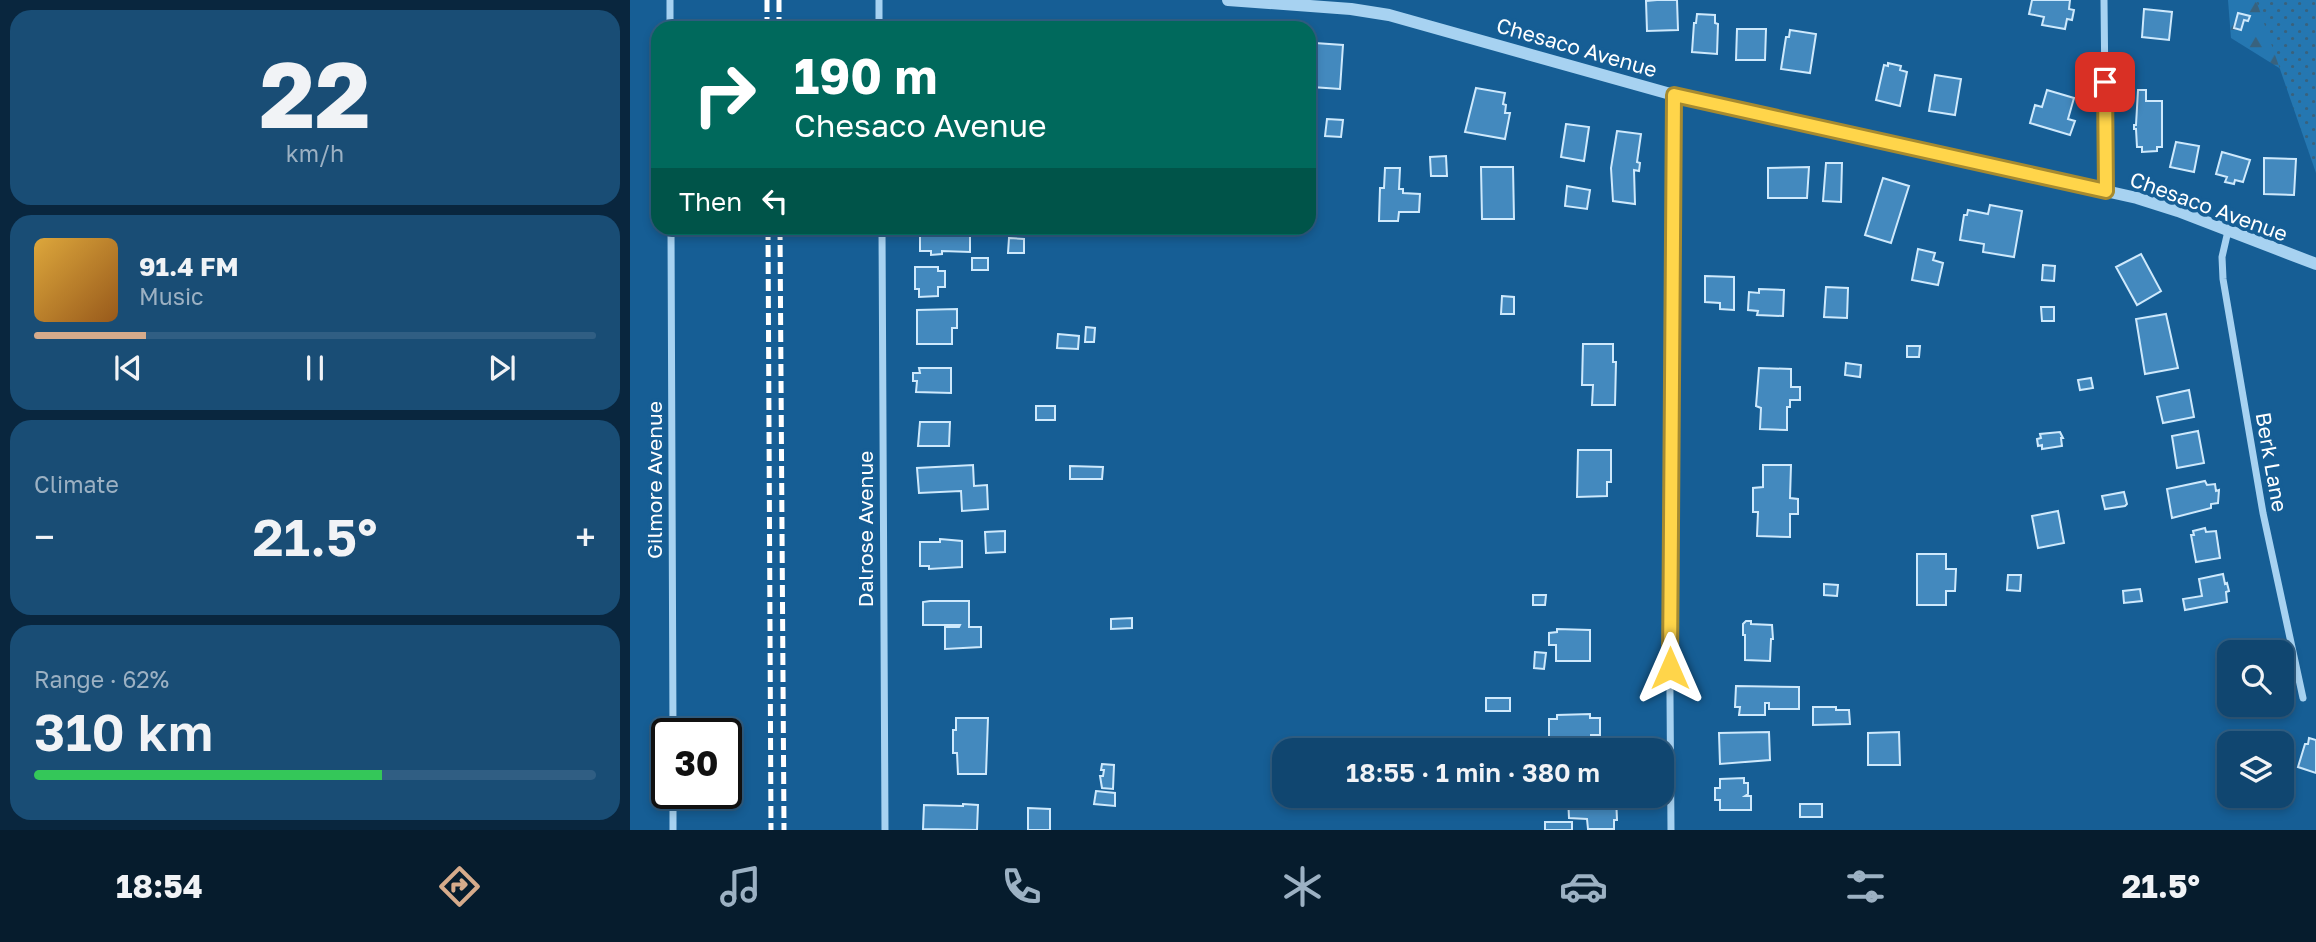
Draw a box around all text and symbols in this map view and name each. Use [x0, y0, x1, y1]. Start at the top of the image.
street label: Chesaco Avenue [1494, 12, 1660, 82]
text: 22 [259, 39, 371, 148]
text: 190 m [794, 46, 937, 105]
icon: right [679, 49, 770, 140]
pin [2075, 52, 2135, 112]
icon: arrive [2086, 63, 2124, 101]
text: Chesaco Avenue [794, 106, 1047, 144]
text: km/h [286, 139, 344, 167]
street label: Chesaco Avenue [2127, 165, 2291, 247]
icon: left [756, 182, 794, 220]
text: Then [679, 186, 742, 217]
text: 91.4 FM [139, 251, 239, 282]
text: Music [139, 282, 204, 310]
icon: previous [109, 349, 147, 387]
icon: pause [296, 349, 334, 387]
icon: next [483, 349, 521, 387]
street label: Gilmore Avenue [641, 401, 667, 559]
street label: Berk Lane [2250, 410, 2294, 514]
street label: Dalrose Avenue [852, 451, 878, 607]
text: Climate [34, 470, 119, 498]
text: 21.5° [253, 505, 377, 567]
text: − [34, 514, 55, 559]
text: + [575, 514, 596, 559]
position arrow [1633, 631, 1707, 705]
map controls [2217, 640, 2294, 808]
button: search [2217, 640, 2294, 717]
text: Range · 62% [34, 665, 169, 693]
text: 310 km [34, 700, 213, 762]
speed limit sign: 30 [651, 718, 742, 809]
button: layers [2217, 731, 2294, 808]
text: 18:55 · 1 min · 380 m [1346, 757, 1600, 788]
icon: directions [435, 862, 484, 911]
icon: music [716, 862, 765, 911]
icon: phone [997, 862, 1046, 911]
icon: climate [1278, 862, 1327, 911]
icon: car [1559, 862, 1608, 911]
icon: filters [1841, 862, 1890, 911]
text: 18:54 [116, 867, 203, 905]
text: 21.5° [2122, 867, 2200, 905]

